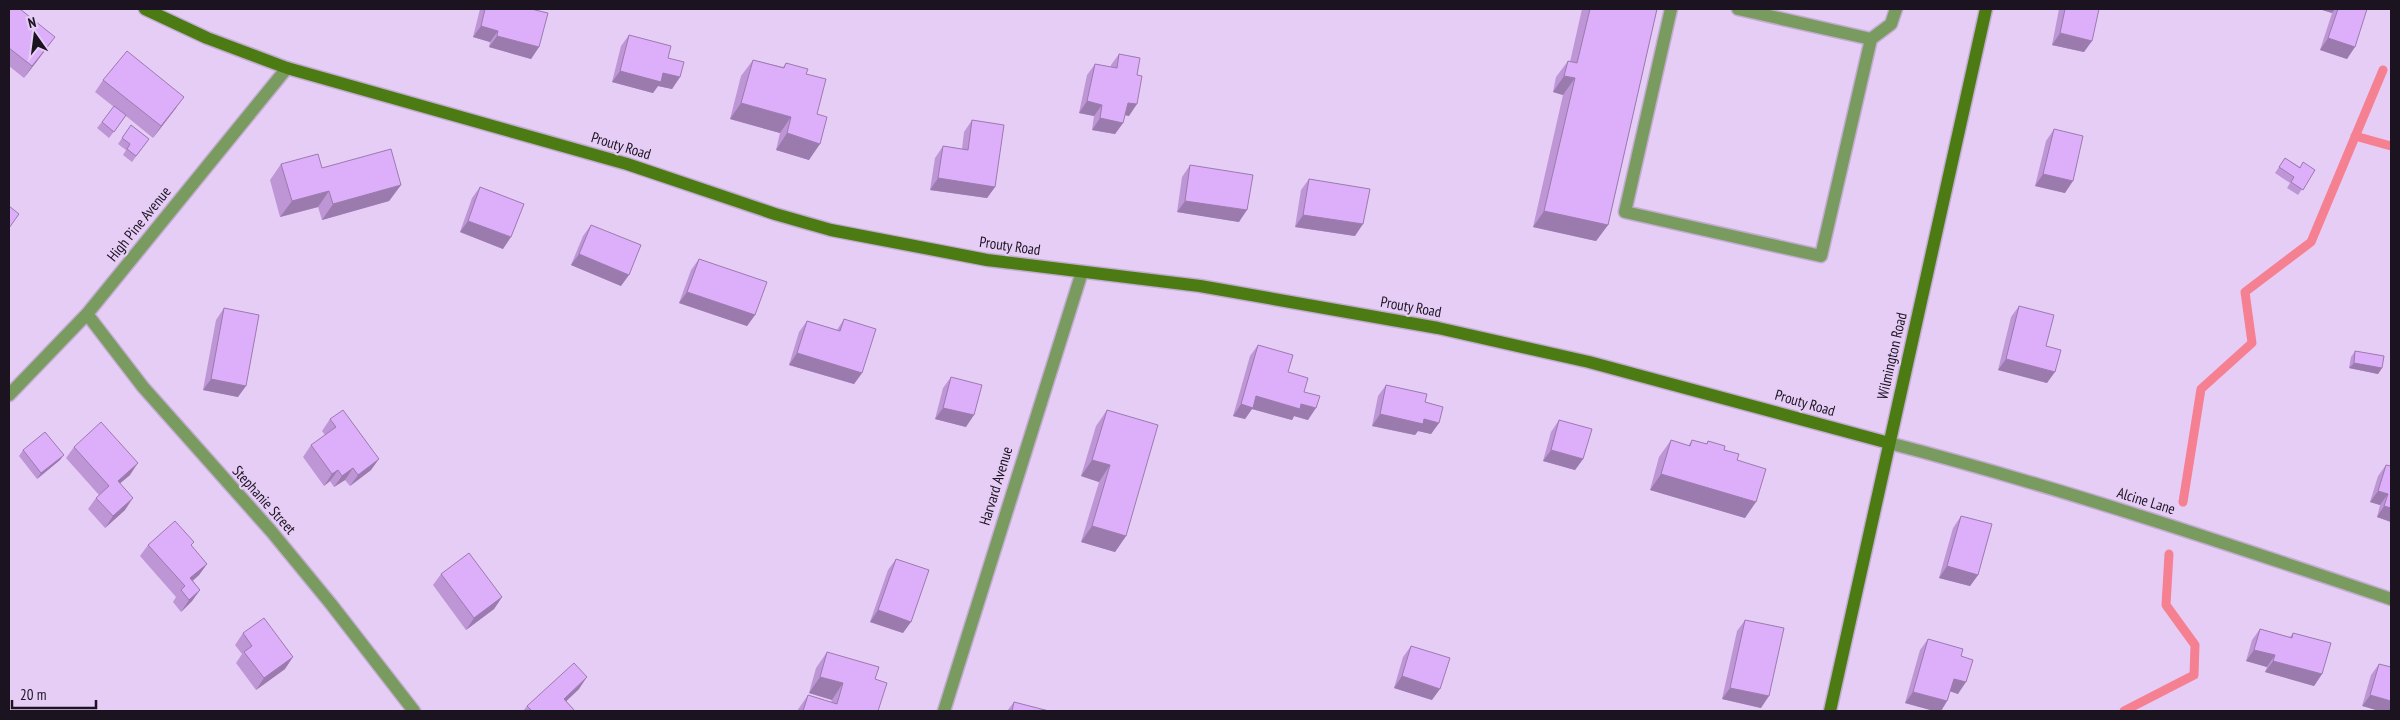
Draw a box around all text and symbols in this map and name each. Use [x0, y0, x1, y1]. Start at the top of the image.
north arrow [10, 10, 60, 60]
text: N [26, 13, 38, 32]
street label: Prouty Road [589, 127, 653, 164]
street label: High Pine Avenue [103, 182, 175, 265]
street label: Prouty Road [978, 232, 1042, 259]
street label: Prouty Road [1379, 292, 1443, 321]
street label: Wilmington Road [1872, 311, 1911, 401]
street label: Prouty Road [1773, 385, 1837, 420]
street label: Harvard Avenue [975, 444, 1016, 528]
street label: Stephanie Street [229, 461, 300, 538]
street label: Alcine Lane [2115, 483, 2178, 518]
scale bar [12, 678, 96, 710]
text: 20 m [20, 685, 46, 704]

